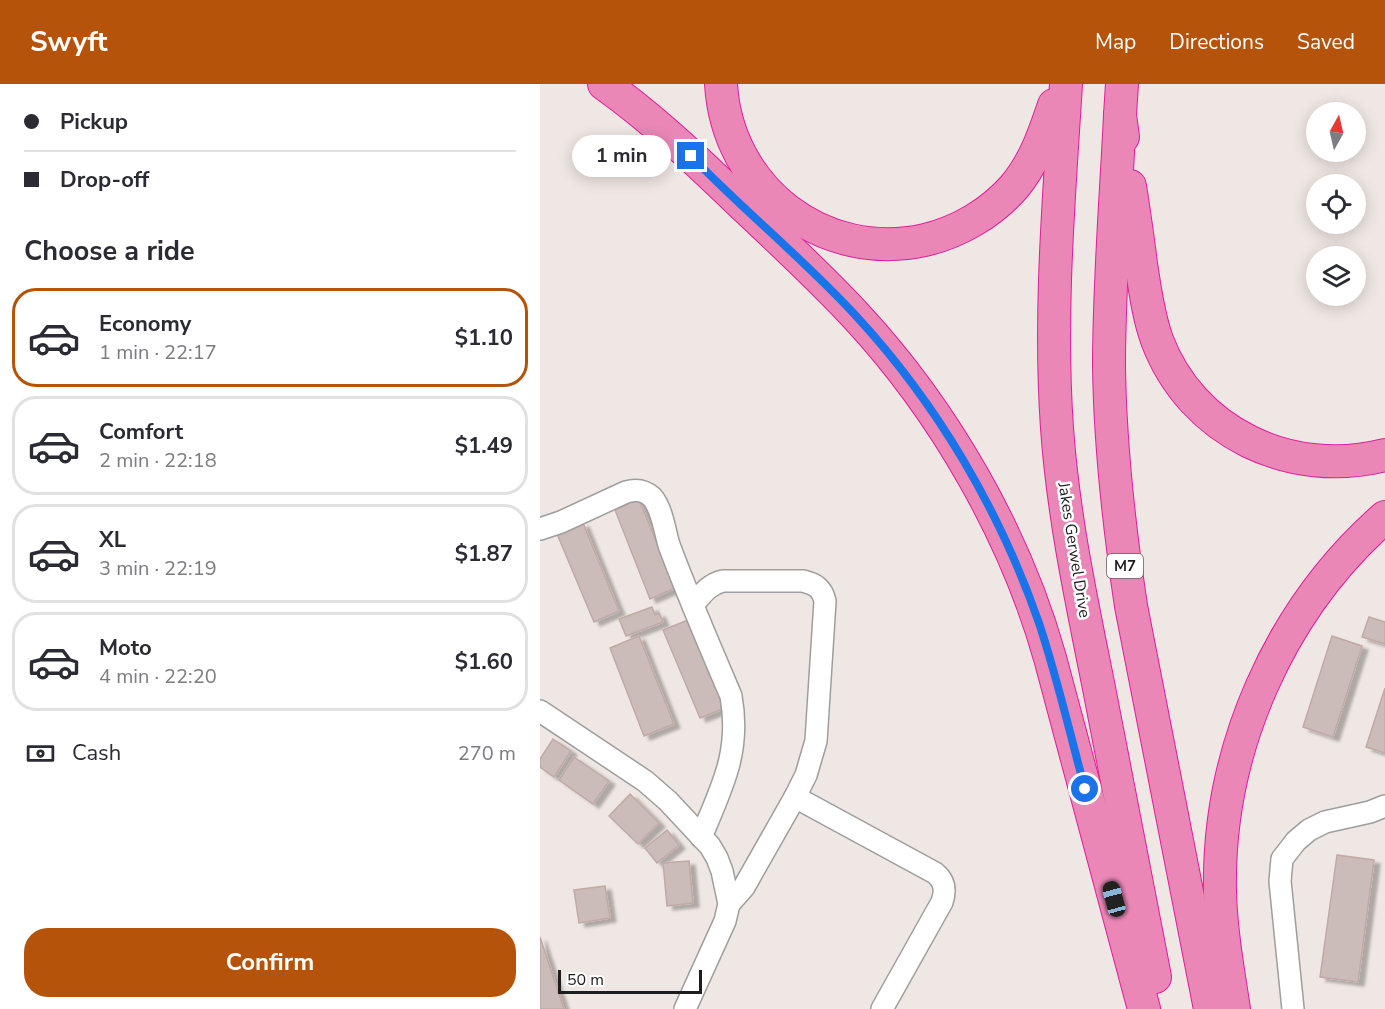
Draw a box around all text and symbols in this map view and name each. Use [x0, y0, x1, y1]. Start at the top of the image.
text: Swyft [30, 23, 108, 61]
text: Map [1095, 28, 1136, 56]
text: Directions [1169, 28, 1264, 56]
text: Saved [1297, 28, 1355, 56]
north arrow [1306, 102, 1366, 162]
map controls [1306, 102, 1366, 306]
text: Pickup [60, 107, 128, 137]
callout: 1 min [571, 135, 670, 177]
text: 1 min [596, 142, 647, 169]
route end [677, 142, 704, 169]
text: Drop-off [60, 165, 149, 195]
button: locate [1306, 174, 1366, 234]
text: Choose a ride [24, 233, 195, 270]
button: layers [1306, 246, 1366, 306]
text: Economy [99, 309, 191, 339]
icon: car [27, 311, 81, 365]
text: $1.10 [455, 323, 513, 353]
text: 1 min · 22:17 [99, 339, 217, 366]
text: Comfort [99, 417, 183, 447]
icon: car [27, 419, 81, 473]
text: $1.49 [455, 431, 513, 461]
text: 2 min · 22:18 [99, 447, 217, 474]
street label: Jakes Gerwel Drive [1052, 480, 1096, 619]
text: XL [99, 525, 126, 555]
icon: car [27, 527, 81, 581]
text: $1.87 [455, 539, 513, 569]
road number: M7 [1107, 554, 1143, 578]
text: 3 min · 22:19 [99, 555, 217, 582]
text: Moto [99, 633, 152, 663]
icon: car [27, 635, 81, 689]
text: $1.60 [455, 647, 513, 677]
text: 4 min · 22:20 [99, 663, 217, 690]
icon: cash [24, 737, 57, 770]
text: Cash [72, 738, 121, 768]
text: 270 m [458, 740, 516, 767]
route start [1071, 775, 1098, 802]
car [1101, 879, 1127, 919]
button: Confirm [24, 928, 516, 997]
scale bar [558, 967, 702, 994]
text: 50 m [567, 969, 604, 991]

